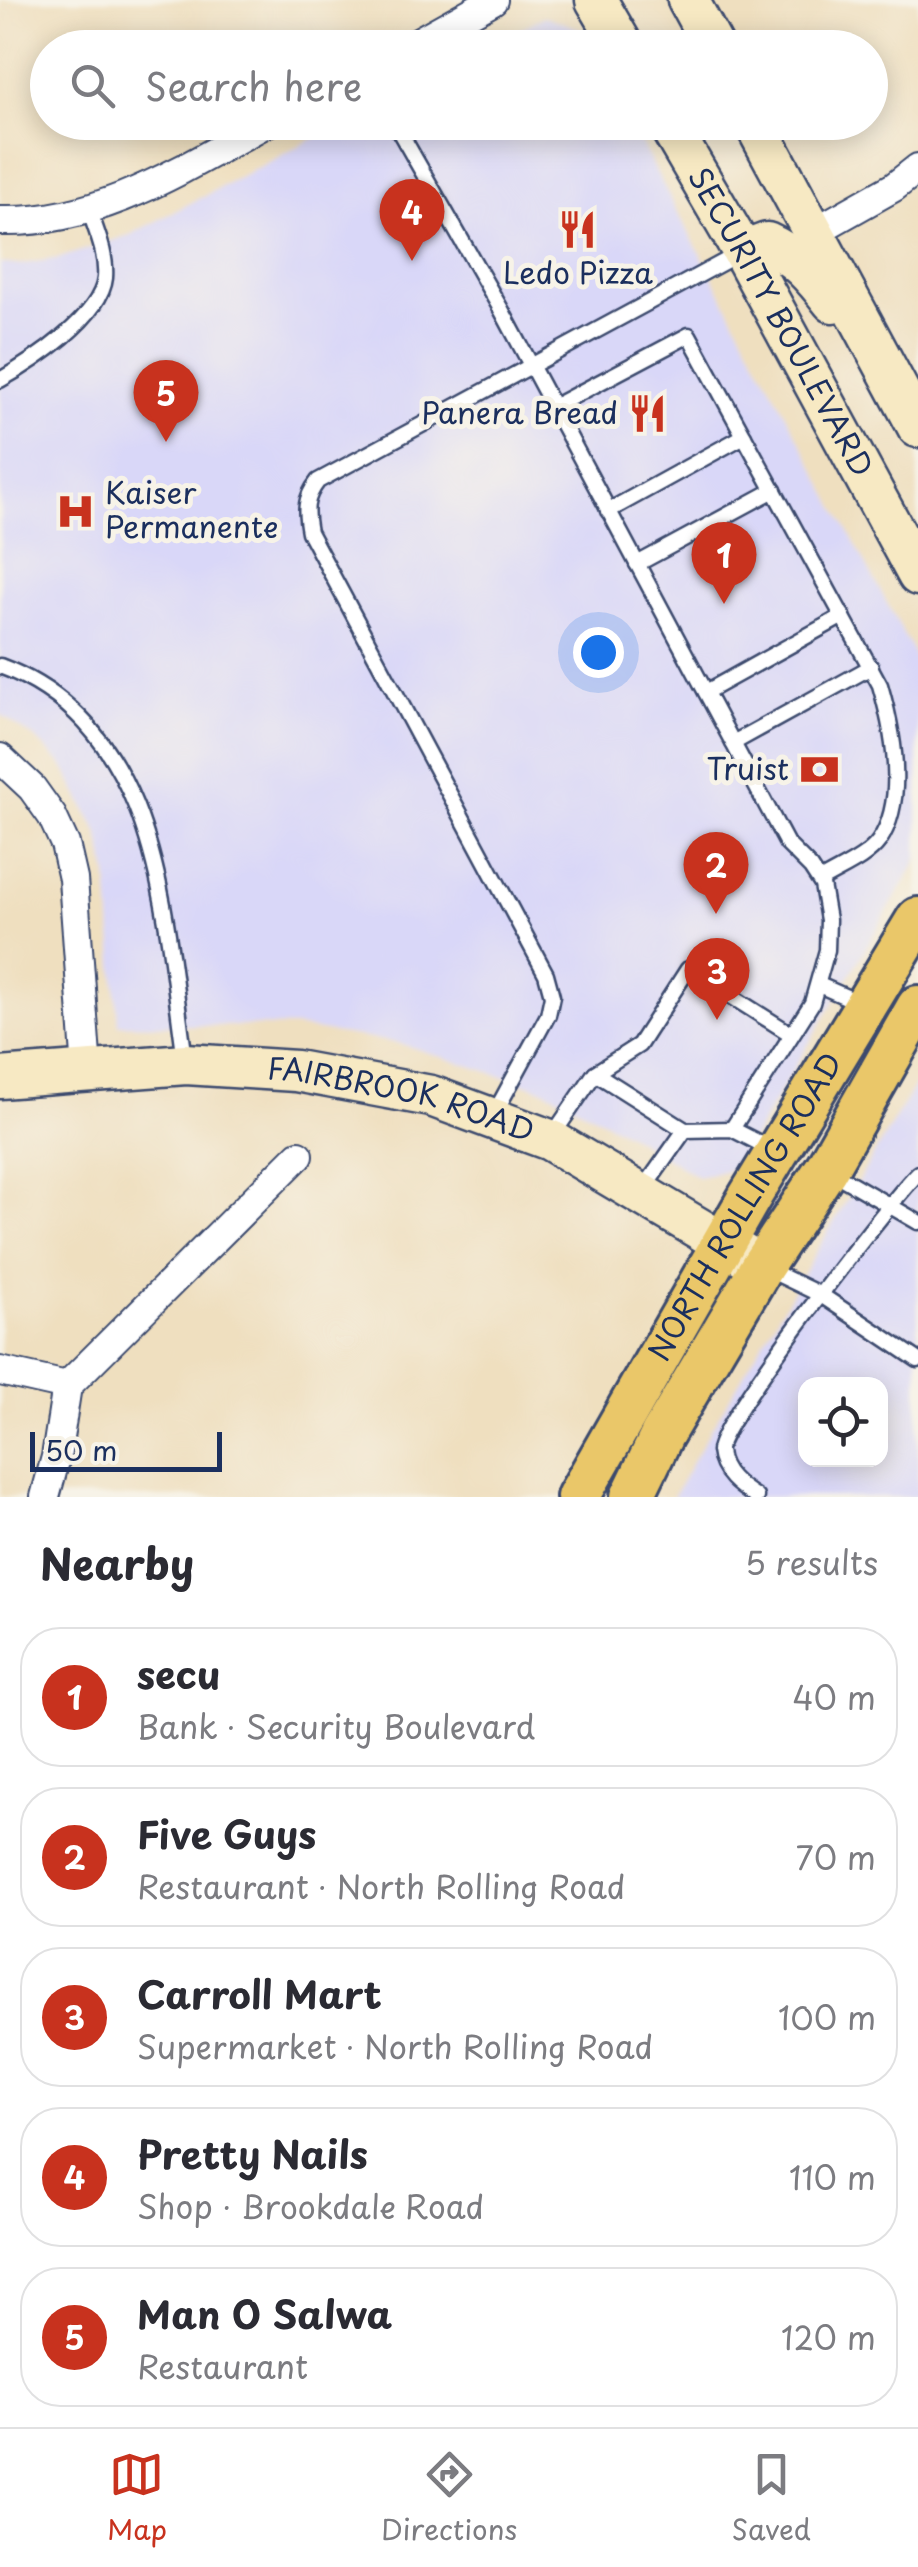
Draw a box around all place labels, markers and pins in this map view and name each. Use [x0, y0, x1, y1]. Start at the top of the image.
pin: 4 [380, 178, 444, 261]
restaurant icon: Ledo Pizza [557, 209, 599, 251]
place label: Ledo Pizza [503, 249, 653, 294]
pin: 5 [134, 360, 198, 442]
place label: Panera Bread [421, 389, 618, 434]
restaurant icon: Panera Bread [627, 393, 669, 435]
place label: Kaiser Permanente [105, 469, 278, 548]
hospital icon: Kaiser Permanente [54, 490, 96, 532]
pin: 1 [692, 522, 756, 604]
place label: Truist [706, 745, 789, 790]
bank icon: Truist [798, 749, 840, 791]
pin: 2 [684, 832, 748, 914]
pin: 3 [684, 938, 750, 1020]

